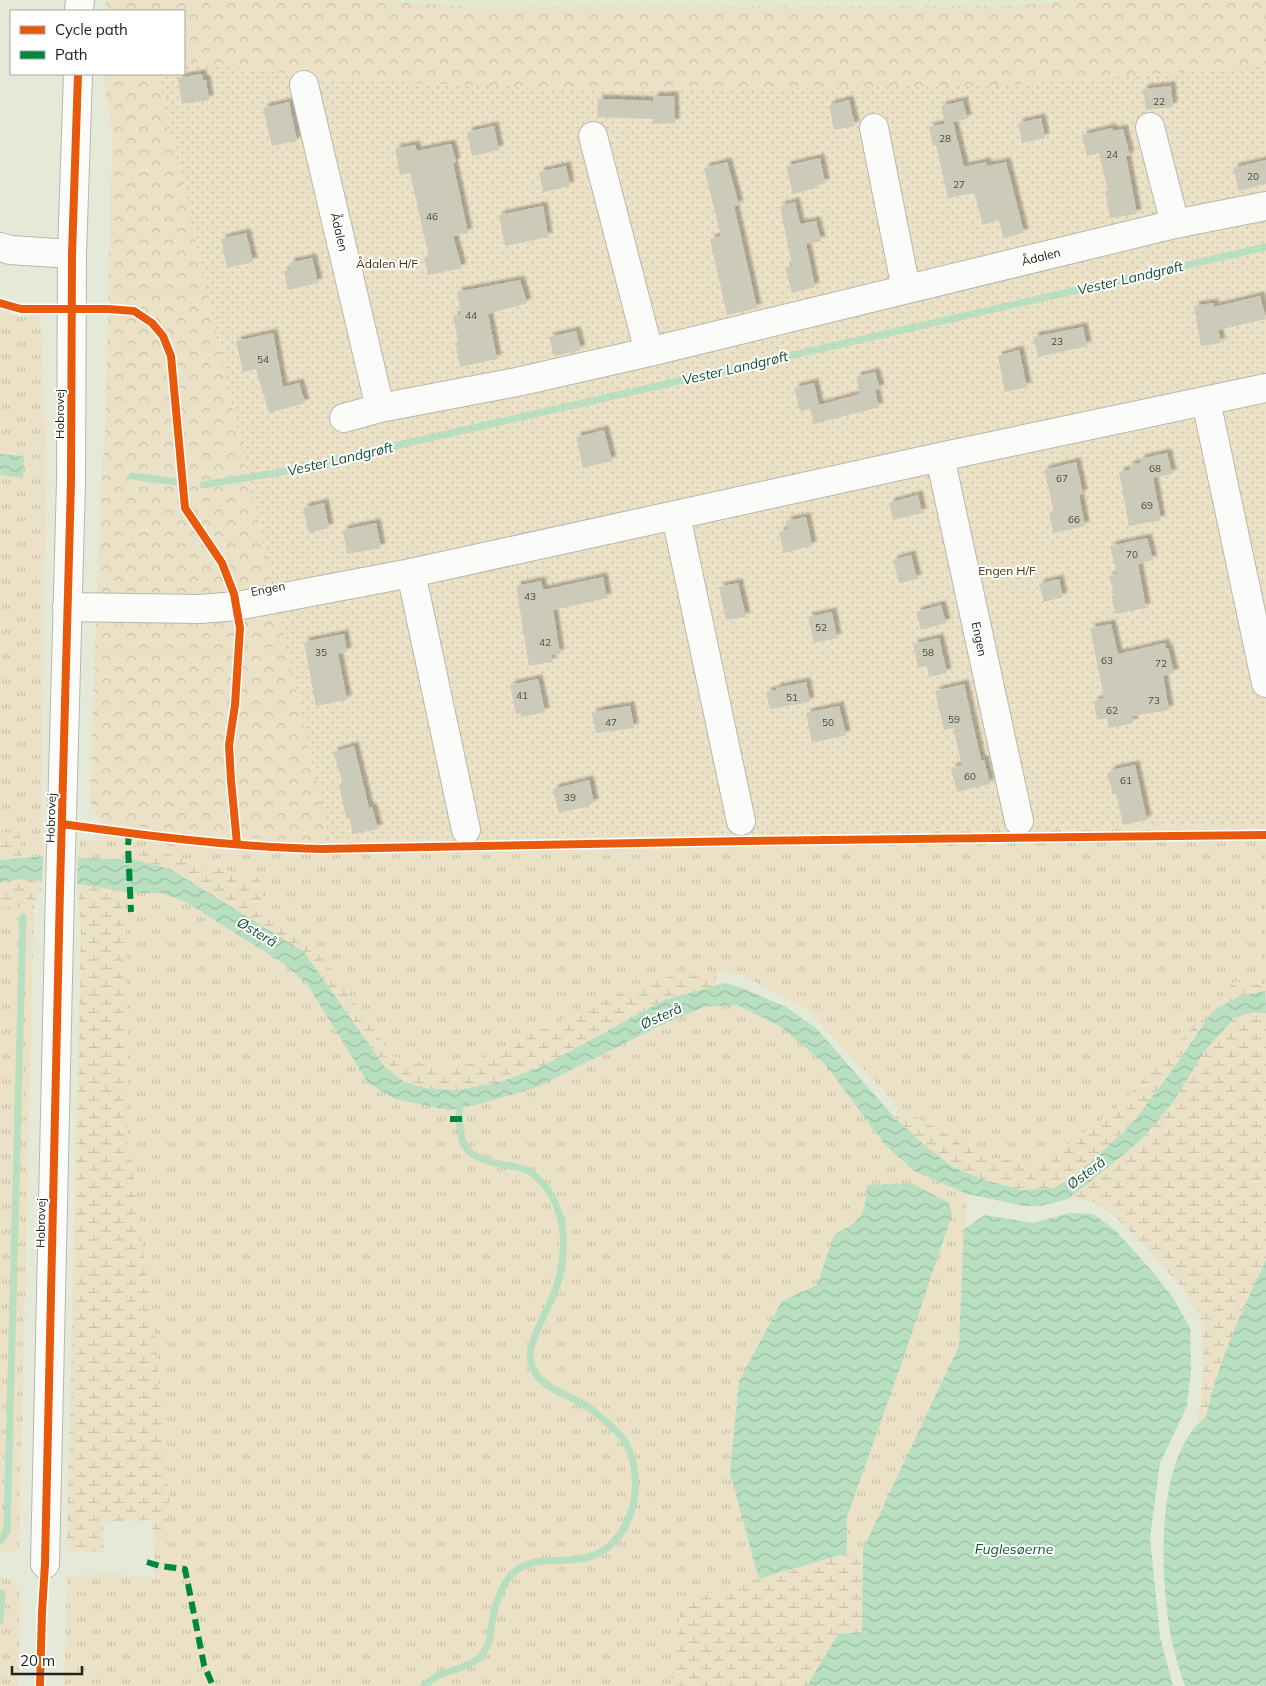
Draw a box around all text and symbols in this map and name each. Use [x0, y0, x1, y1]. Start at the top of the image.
legend [10, 10, 185, 75]
text: Cycle path [55, 20, 128, 39]
text: Path [55, 45, 87, 64]
house number: 22 [1153, 95, 1165, 108]
house number: 28 [939, 132, 951, 145]
house number: 24 [1106, 148, 1118, 161]
house number: 20 [1247, 170, 1259, 183]
house number: 27 [953, 178, 965, 191]
house number: 46 [426, 210, 438, 223]
street label: Ådalen [328, 211, 351, 253]
street label: Ådalen [1020, 244, 1062, 269]
park label: Ådalen H/F [356, 256, 418, 271]
water label: Vester Landgrøft [1075, 257, 1186, 299]
house number: 44 [465, 309, 477, 322]
house number: 23 [1051, 335, 1063, 348]
water label: Vester Landgrøft [680, 347, 791, 389]
house number: 54 [257, 353, 269, 366]
street label: Hobrovej [52, 389, 67, 439]
water label: Vester Landgrøft [285, 438, 396, 480]
house number: 68 [1149, 462, 1161, 475]
house number: 67 [1056, 472, 1068, 485]
house number: 69 [1141, 499, 1153, 512]
house number: 66 [1068, 513, 1080, 526]
house number: 70 [1126, 548, 1138, 561]
park label: Engen H/F [978, 563, 1036, 578]
street label: Engen [249, 578, 286, 599]
house number: 43 [524, 590, 536, 603]
street label: Engen [969, 620, 990, 658]
house number: 52 [815, 621, 827, 634]
house number: 42 [539, 636, 551, 649]
house number: 35 [315, 646, 327, 659]
house number: 58 [922, 646, 934, 659]
house number: 63 [1101, 654, 1113, 667]
house number: 72 [1155, 657, 1167, 670]
house number: 41 [516, 689, 528, 702]
house number: 51 [786, 691, 798, 704]
house number: 73 [1148, 694, 1160, 707]
house number: 62 [1106, 704, 1118, 717]
house number: 59 [948, 713, 960, 726]
house number: 47 [605, 716, 617, 729]
house number: 50 [822, 716, 834, 729]
house number: 60 [964, 770, 976, 783]
house number: 61 [1120, 774, 1132, 787]
house number: 39 [564, 791, 576, 804]
street label: Hobrovej [42, 793, 59, 843]
water label: Østerå [234, 913, 280, 951]
water label: Østerå [637, 999, 685, 1033]
water label: Østerå [1063, 1153, 1109, 1193]
street label: Hobrovej [33, 1198, 48, 1248]
water label: Fuglesøerne [975, 1540, 1054, 1558]
scale bar [12, 1644, 82, 1676]
text: 20 m [20, 1651, 55, 1670]

